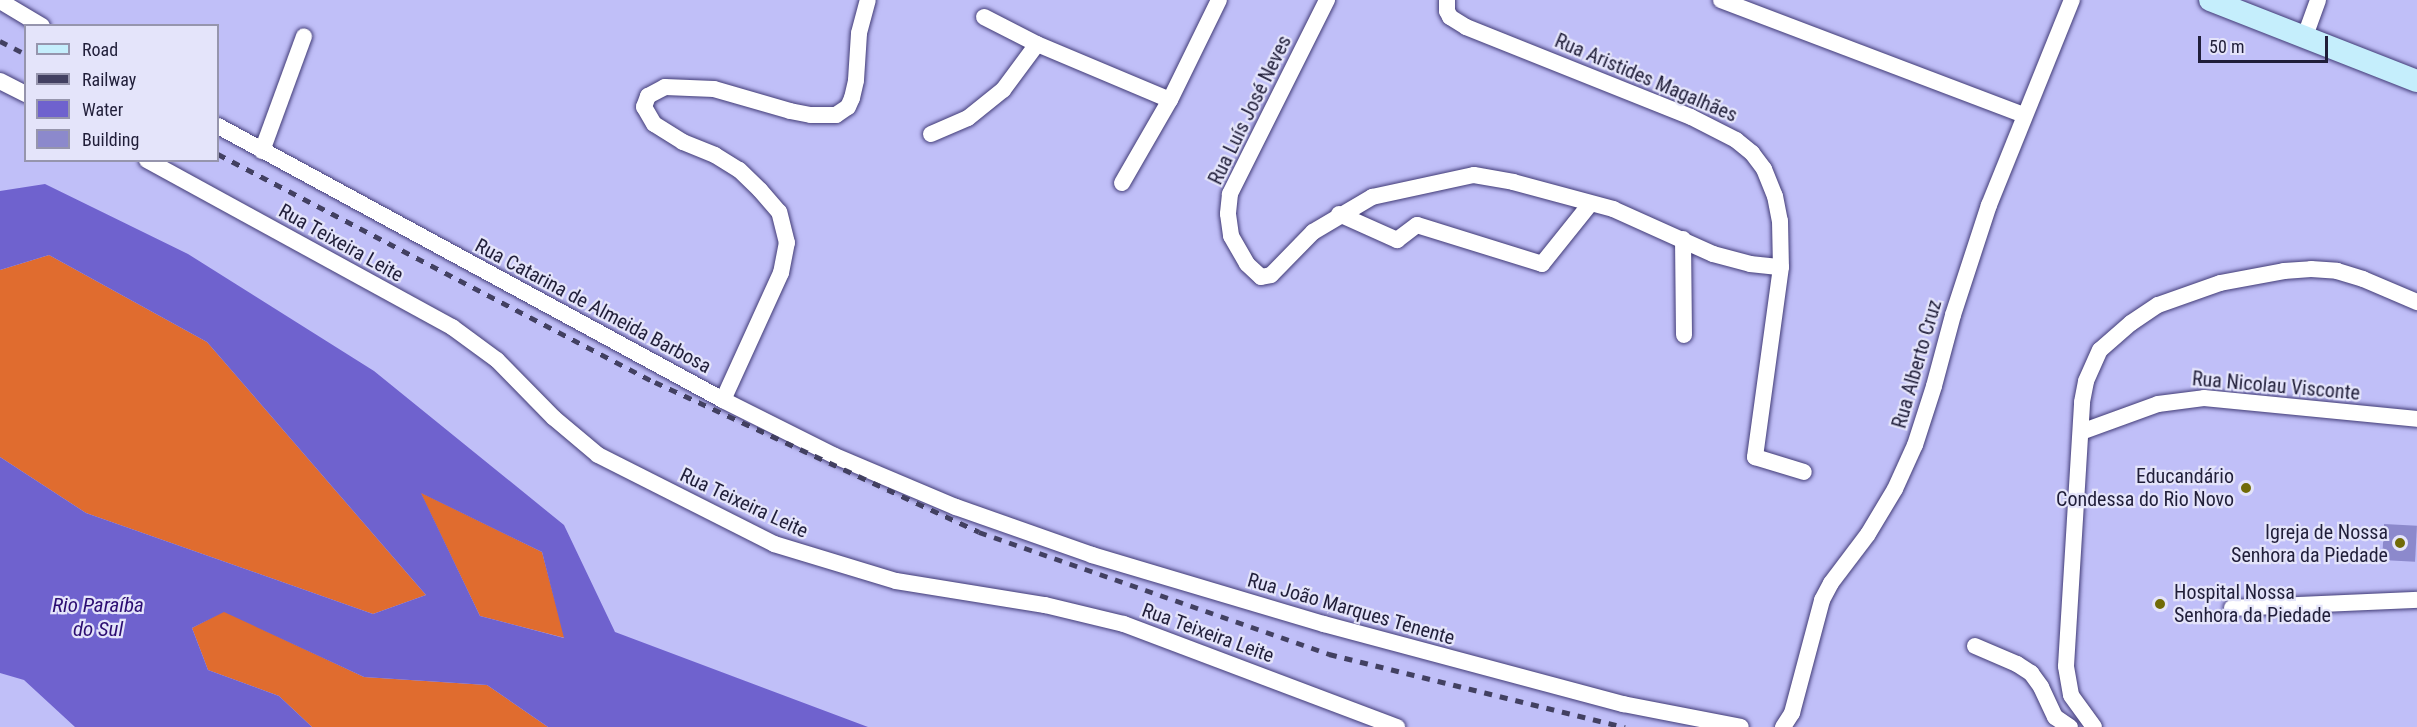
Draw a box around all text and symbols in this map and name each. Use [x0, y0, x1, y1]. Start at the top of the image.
legend [24, 24, 219, 162]
scale bar [2201, 24, 2332, 62]
street label: Rua Aristides Magalhães [1551, 29, 1741, 127]
street label: Rua Luís José Neves [1203, 31, 1297, 189]
text: 50 m [2209, 36, 2244, 57]
text: Road [82, 39, 118, 60]
text: Railway [82, 69, 136, 90]
text: Water [82, 99, 123, 120]
text: Building [82, 129, 139, 150]
street label: Rua Teixeira Leite [274, 199, 408, 287]
street label: Rua Catarina de Almeida Barbosa [471, 233, 715, 379]
street label: Rua Alberto Cruz [1887, 297, 1947, 431]
street label: Rua Nicolau Visconte [2191, 367, 2361, 405]
street label: Rua Teixeira Leite [676, 463, 812, 543]
place label: Educandário Condessa do Rio Novo [2056, 464, 2234, 511]
marker: Educandário Condessa do Rio Novo [2239, 481, 2253, 495]
place label: Igreja de Nossa Senhora da Piedade [2231, 520, 2388, 567]
marker: Igreja de Nossa Senhora da Piedade [2393, 536, 2407, 550]
street label: Rua João Marques Tenente [1245, 568, 1457, 650]
place label: Hospital Nossa Senhora da Piedade [2174, 580, 2331, 627]
water label: Rio Paraíba do Sul [52, 592, 144, 642]
marker: Hospital Nossa Senhora da Piedade [2151, 595, 2169, 613]
street label: Rua Teixeira Leite [1139, 598, 1277, 668]

